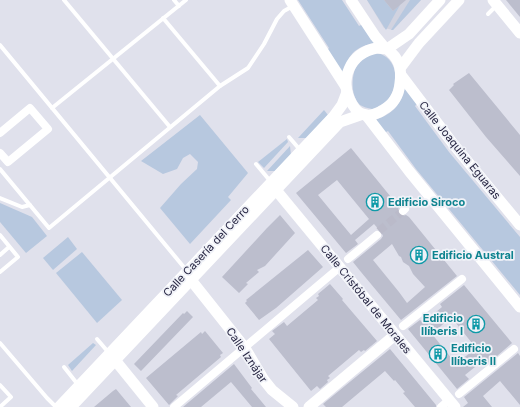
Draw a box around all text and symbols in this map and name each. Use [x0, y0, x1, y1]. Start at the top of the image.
street label: Calle Joaquina Eguaras [416, 98, 504, 202]
building icon: Edificio Siroco [365, 192, 385, 212]
place label: Edificio Siroco [388, 195, 465, 209]
street label: Calle Casería del Cerro [160, 202, 252, 300]
street label: Calle Cristóbal de Morales [318, 241, 415, 357]
building icon: Edificio Austral [409, 245, 429, 265]
place label: Edificio Austral [432, 248, 514, 262]
place label: Edificio Ilíberis I [421, 311, 463, 338]
building icon: Edificio Ilíberis I [466, 314, 486, 334]
street label: Calle Iznájar [223, 325, 271, 385]
place label: Edificio Ilíberis II [451, 341, 496, 368]
building icon: Edificio Ilíberis II [428, 344, 448, 364]

